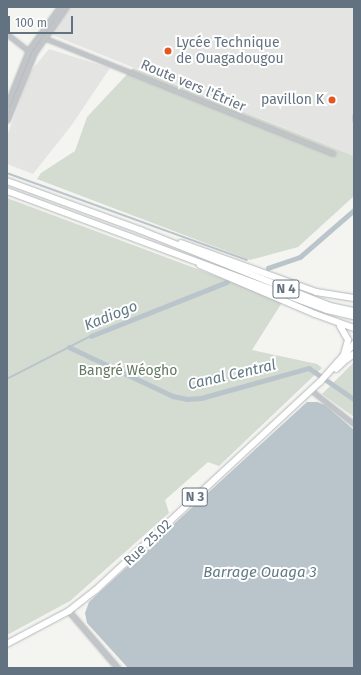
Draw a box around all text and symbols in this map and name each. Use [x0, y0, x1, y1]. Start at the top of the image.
scale bar [10, 8, 75, 34]
text: 100 m [15, 16, 47, 30]
place label: Lycée Technique de Ouagadougou [176, 35, 284, 68]
marker: Lycée Technique de Ouagadougou [163, 46, 173, 56]
street label: Route vers l'Étrier [138, 56, 248, 116]
place label: pavillon K [261, 92, 324, 108]
marker: pavillon K [327, 95, 337, 105]
road number: N 4 [272, 278, 300, 300]
water label: Kadiogo [82, 297, 140, 335]
water label: Canal Central [186, 356, 278, 394]
park label: Bangré Wéogho [79, 363, 177, 379]
road number: N 3 [181, 486, 209, 508]
street label: Rue 25.02 [121, 516, 175, 570]
water label: Barrage Ouaga 3 [203, 564, 317, 582]

